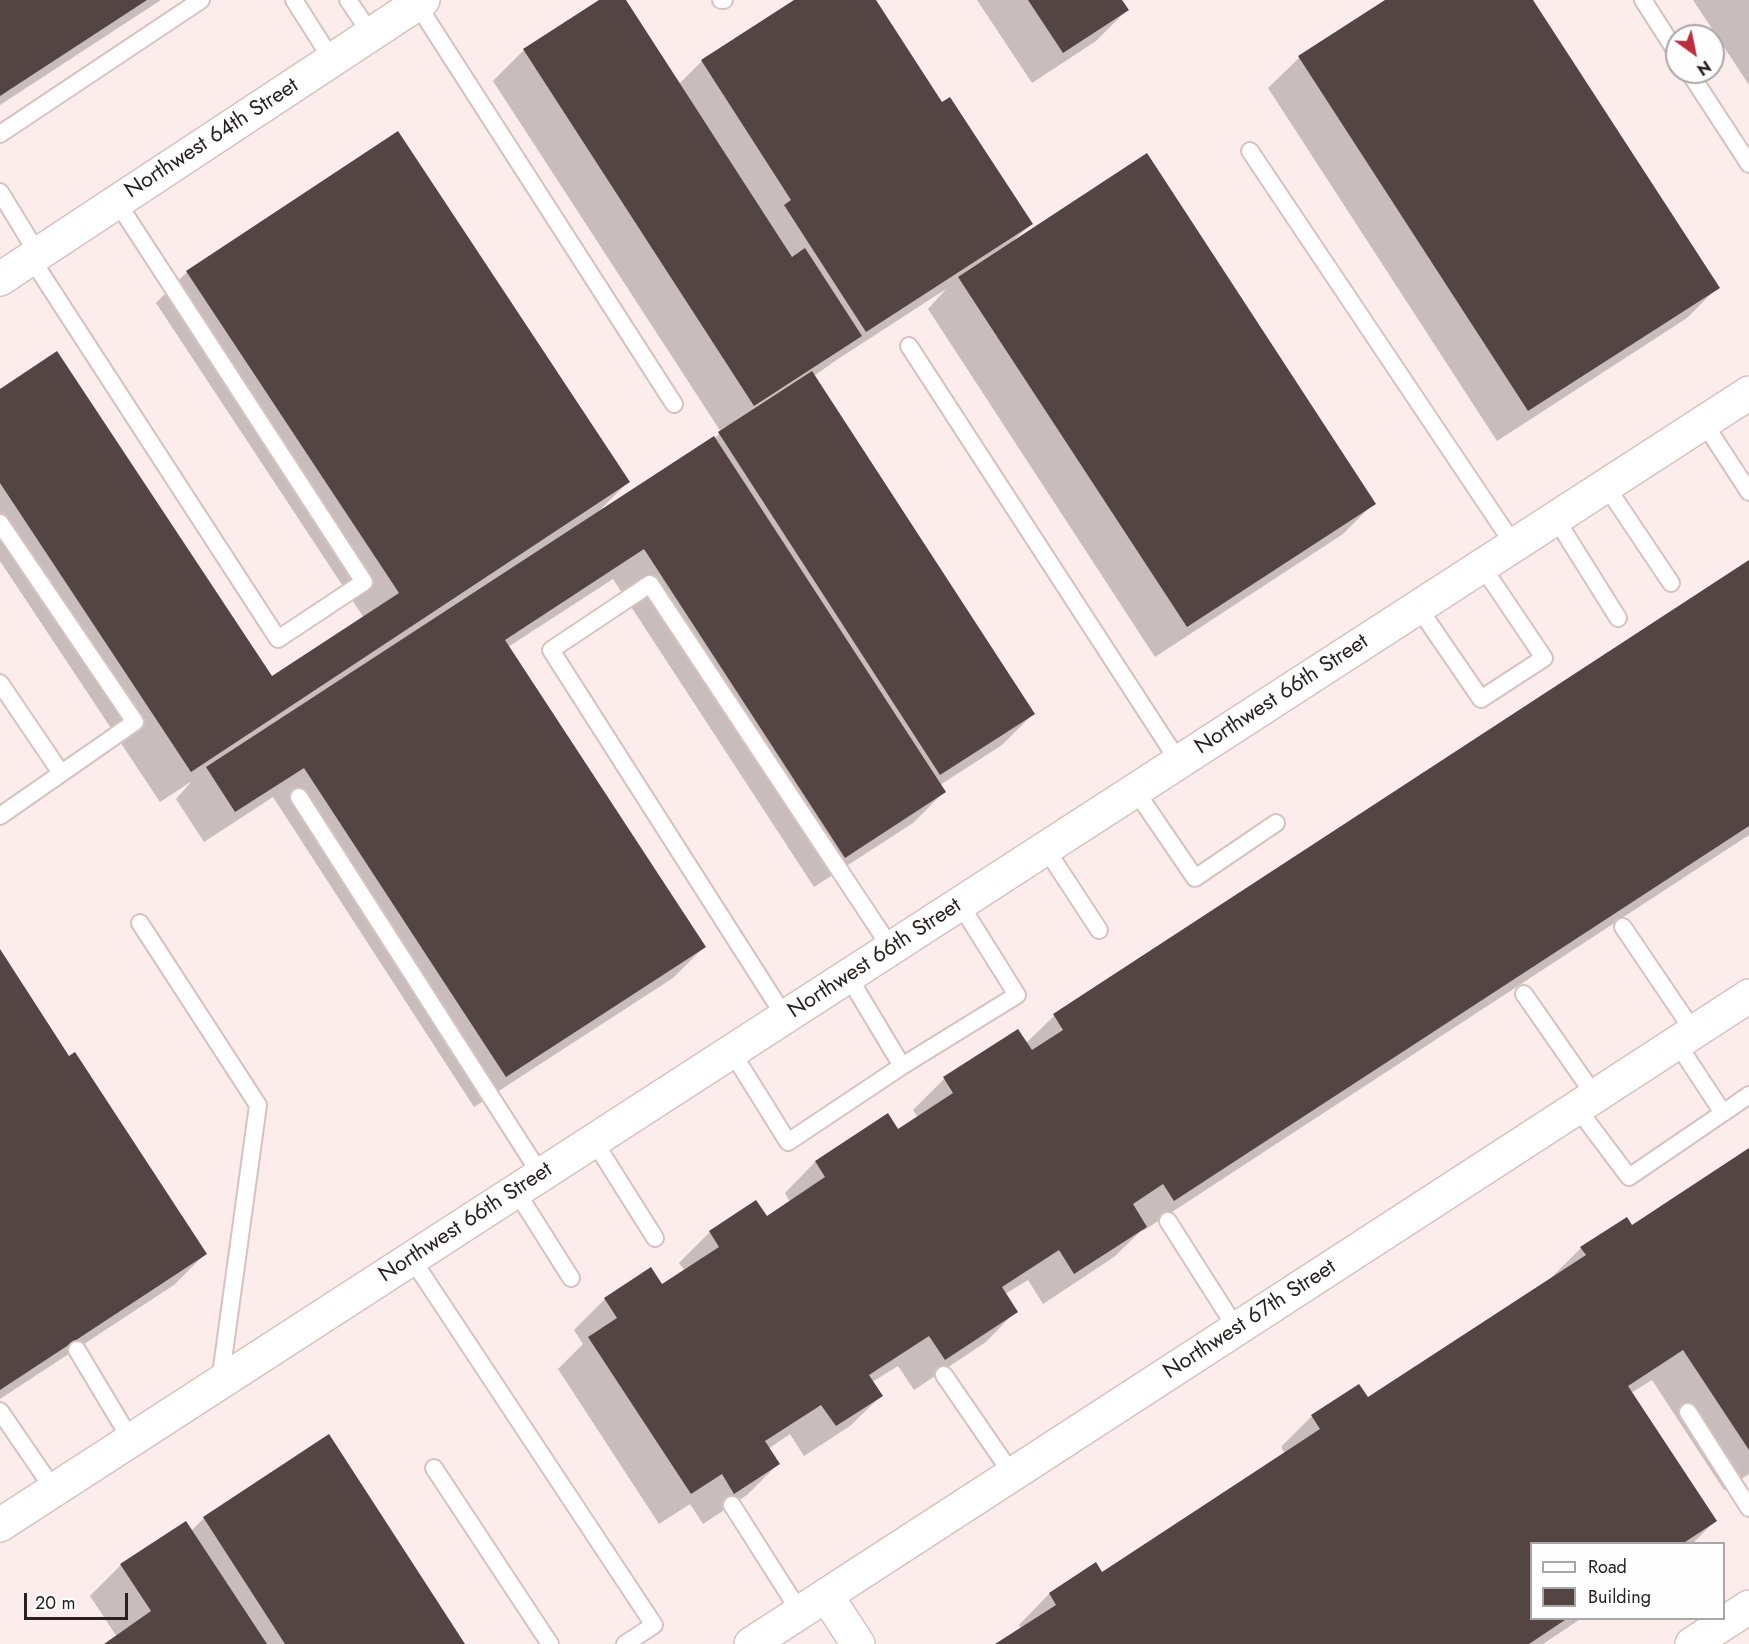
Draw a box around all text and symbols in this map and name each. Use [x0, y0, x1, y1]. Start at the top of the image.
north arrow [1665, 24, 1725, 84]
text: N [1692, 55, 1716, 81]
street label: Northwest 64th Street [120, 73, 304, 205]
street label: Northwest 66th Street [1190, 629, 1374, 761]
street label: Northwest 66th Street [783, 893, 967, 1025]
street label: Northwest 66th Street [374, 1157, 558, 1289]
street label: Northwest 67th Street [1159, 1254, 1341, 1386]
legend [1530, 1542, 1725, 1620]
text: Road [1588, 1554, 1627, 1580]
scale bar [27, 1581, 130, 1619]
text: Building [1588, 1584, 1651, 1610]
text: 20 m [35, 1590, 75, 1616]

